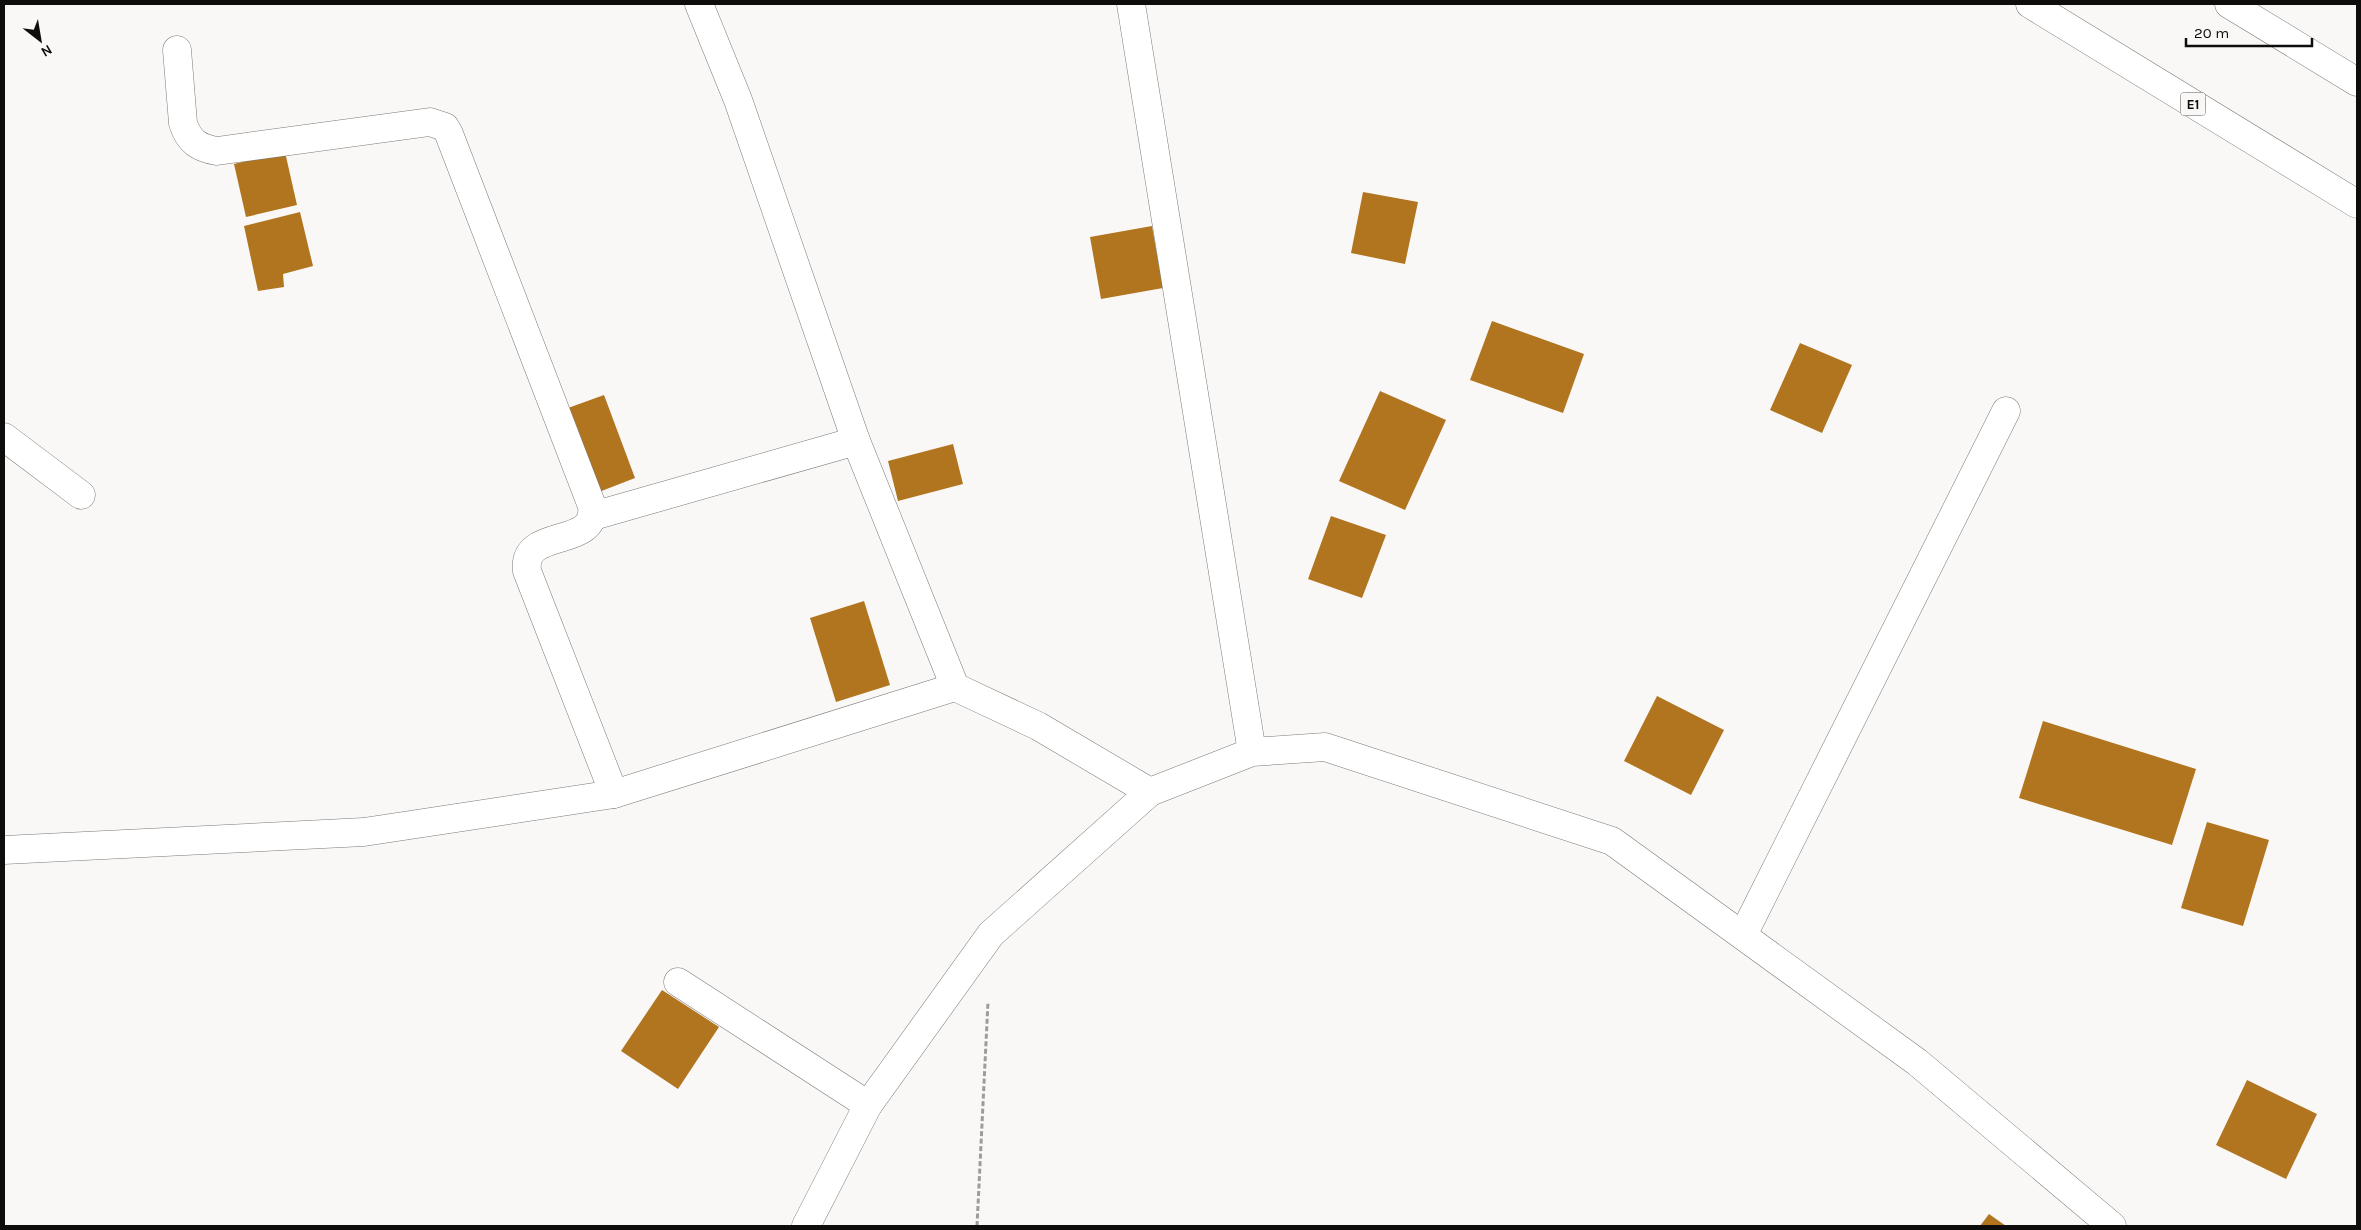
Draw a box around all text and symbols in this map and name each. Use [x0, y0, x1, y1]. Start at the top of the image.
north arrow [15, 15, 65, 65]
scale bar [2186, 15, 2312, 47]
text: 20 m [2194, 24, 2229, 42]
text: N [38, 41, 55, 61]
road number: E1 [2180, 92, 2206, 116]

